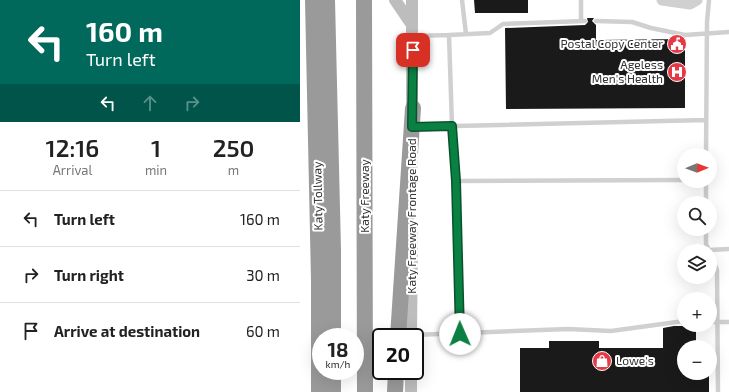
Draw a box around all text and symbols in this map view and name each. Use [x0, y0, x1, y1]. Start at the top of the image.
text: 160 m [86, 14, 163, 48]
icon: left [20, 16, 72, 68]
pin [396, 33, 430, 67]
public building icon: Postal Copy Center [666, 33, 688, 55]
place label: Postal Copy Center [561, 36, 663, 50]
icon: arrive [402, 39, 424, 61]
text: Turn left [86, 48, 156, 70]
place label: Ageless Men's Health [592, 57, 663, 85]
hospital icon: Ageless Men's Health [666, 61, 688, 83]
icon: left [97, 92, 119, 114]
icon: ahead [139, 92, 161, 114]
icon: right [181, 92, 203, 114]
text: 12:16 [46, 133, 99, 162]
text: 1 [151, 133, 161, 162]
text: 250 [213, 133, 254, 162]
street label: Katy Freeway Frontage Road [404, 138, 418, 294]
north arrow [677, 148, 717, 188]
map controls [677, 148, 717, 380]
street label: Katy Freeway [357, 159, 371, 233]
street label: Katy Tollway [309, 161, 325, 231]
text: Arrival [53, 162, 92, 178]
text: min [145, 162, 167, 178]
text: m [228, 162, 239, 178]
button: search [677, 196, 717, 236]
icon: left [20, 208, 42, 230]
text: Turn left [54, 210, 115, 228]
text: 160 m [240, 210, 280, 228]
button: layers [677, 244, 717, 284]
icon: right [20, 264, 42, 286]
text: Turn right [54, 266, 124, 284]
text: 30 m [246, 266, 280, 284]
button: + [677, 292, 717, 332]
position arrow [439, 313, 481, 355]
icon: arrive [20, 320, 42, 342]
text: Arrive at destination [54, 322, 200, 340]
text: 60 m [246, 322, 280, 340]
speed limit sign: 20 [372, 328, 424, 380]
text: 18 [327, 337, 349, 361]
button: − [677, 340, 717, 380]
shop icon: Lowe's [591, 350, 613, 372]
place label: Lowe's [616, 353, 654, 367]
text: km/h [326, 358, 350, 370]

